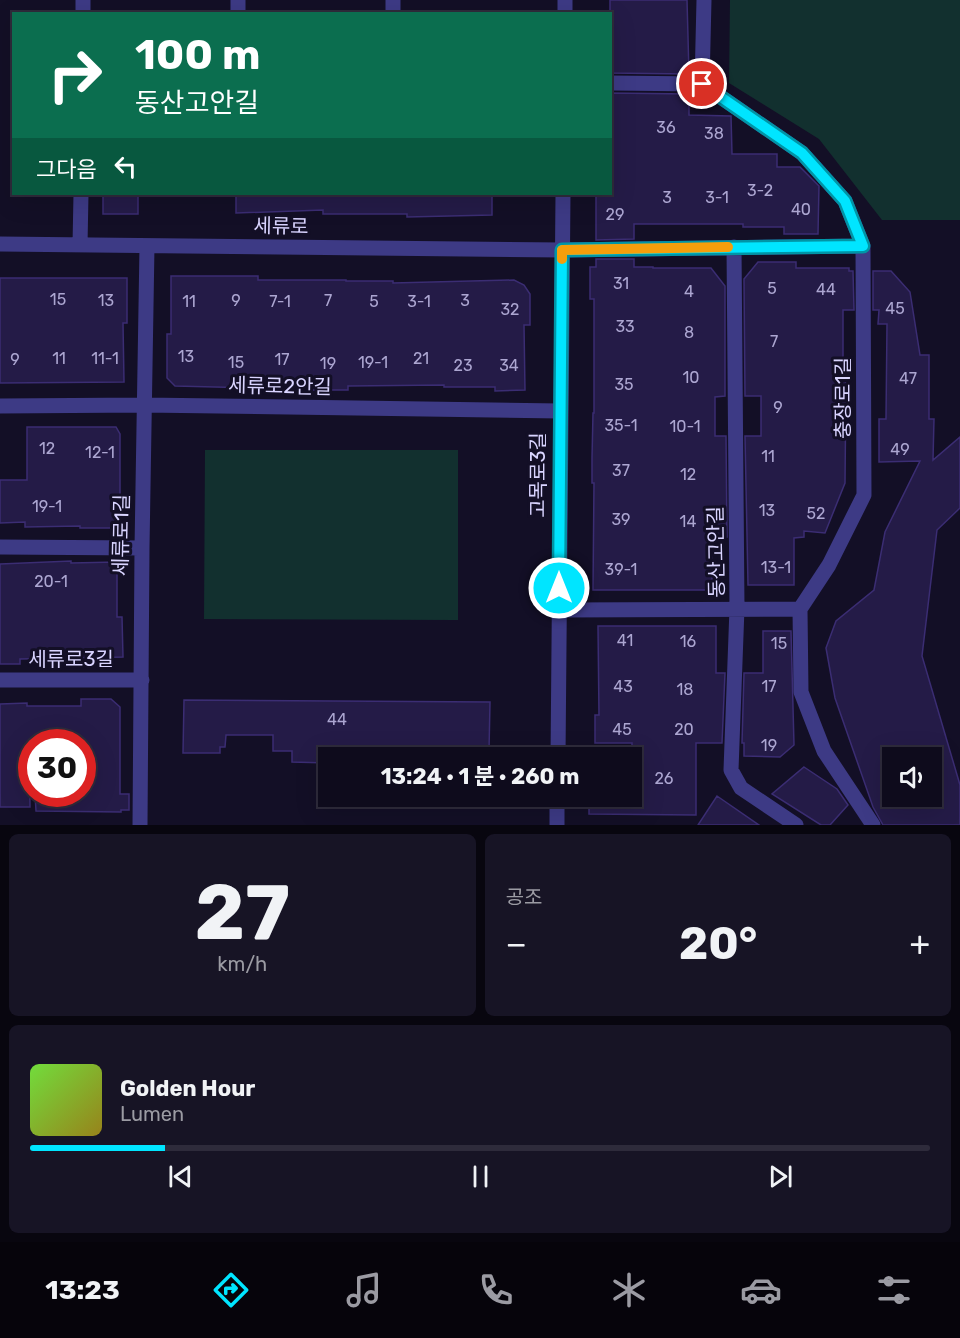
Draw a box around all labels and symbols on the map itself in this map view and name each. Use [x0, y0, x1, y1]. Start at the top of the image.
pin [676, 58, 727, 109]
house number: 36 [656, 118, 676, 137]
house number: 38 [704, 124, 724, 143]
house number: 3-2 [747, 181, 773, 200]
house number: 3 [662, 188, 672, 207]
house number: 3-1 [705, 188, 729, 207]
house number: 40 [791, 200, 811, 219]
house number: 29 [606, 205, 624, 224]
street label: 세류로 [253, 214, 309, 238]
house number: 31 [613, 274, 629, 293]
house number: 5 [767, 279, 777, 298]
house number: 44 [816, 280, 836, 299]
house number: 4 [684, 282, 694, 301]
house number: 15 [50, 290, 66, 309]
house number: 13 [98, 291, 114, 310]
house number: 9 [231, 291, 241, 310]
house number: 7 [324, 291, 332, 310]
house number: 3 [460, 291, 470, 310]
house number: 11 [182, 292, 196, 311]
house number: 7-1 [269, 292, 291, 311]
house number: 5 [369, 292, 379, 311]
house number: 3-1 [407, 292, 431, 311]
house number: 45 [885, 299, 905, 318]
house number: 32 [500, 300, 520, 319]
house number: 33 [615, 317, 635, 336]
house number: 8 [684, 323, 694, 342]
house number: 7 [770, 332, 778, 351]
house number: 13 [178, 347, 194, 366]
house number: 11 [52, 349, 66, 368]
house number: 11-1 [91, 349, 119, 368]
house number: 21 [413, 349, 429, 368]
house number: 9 [10, 350, 20, 369]
house number: 17 [274, 350, 290, 369]
house number: 15 [228, 353, 244, 372]
house number: 19-1 [358, 353, 388, 372]
house number: 19 [320, 354, 336, 373]
house number: 23 [453, 356, 473, 375]
house number: 34 [499, 356, 519, 375]
street label: 충장로1길 [831, 357, 855, 439]
house number: 10 [682, 368, 700, 387]
house number: 47 [899, 369, 917, 388]
street label: 세류로2안길 [228, 373, 332, 399]
house number: 35 [614, 375, 634, 394]
house number: 9 [773, 398, 783, 417]
house number: 35-1 [604, 416, 638, 435]
house number: 10-1 [669, 417, 701, 436]
street label: 고목로3길 [526, 432, 550, 518]
house number: 12 [39, 439, 55, 458]
house number: 49 [890, 440, 910, 459]
house number: 12-1 [85, 443, 115, 462]
house number: 11 [761, 447, 775, 466]
house number: 37 [612, 461, 630, 480]
house number: 12 [680, 465, 696, 484]
street label: 세류로1길 [108, 494, 134, 576]
house number: 19-1 [32, 497, 62, 516]
house number: 13 [759, 501, 775, 520]
house number: 52 [807, 504, 825, 523]
street label: 동산고안길 [703, 506, 729, 598]
house number: 39 [611, 510, 631, 529]
house number: 14 [680, 512, 696, 531]
position arrow [527, 556, 591, 620]
house number: 13-1 [761, 558, 791, 577]
house number: 39-1 [605, 560, 637, 579]
house number: 20-1 [34, 572, 68, 591]
house number: 41 [617, 631, 633, 650]
house number: 16 [680, 632, 697, 651]
house number: 15 [771, 634, 787, 653]
street label: 세류로3길 [28, 647, 114, 671]
house number: 43 [613, 677, 633, 696]
house number: 17 [761, 677, 777, 696]
house number: 18 [676, 680, 694, 699]
house number: 44 [327, 710, 347, 729]
house number: 45 [612, 720, 632, 739]
house number: 20 [674, 720, 694, 739]
speed limit sign: 30 [18, 729, 96, 807]
house number: 19 [761, 736, 777, 755]
house number: 26 [654, 769, 674, 788]

